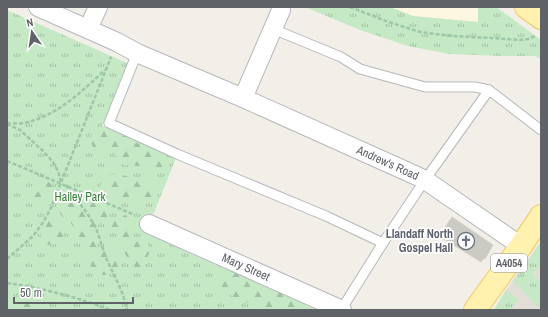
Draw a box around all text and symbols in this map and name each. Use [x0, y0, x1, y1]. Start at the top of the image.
north arrow [12, 12, 52, 52]
text: N [25, 15, 34, 30]
street label: Andrew's Road [353, 142, 421, 184]
park label: Hailey Park [55, 189, 106, 205]
place label: Llandaff North Gospel Hall [386, 226, 453, 256]
church icon: Llandaff North Gospel Hall [456, 231, 476, 251]
street label: Mary Street [219, 249, 273, 285]
road number: A4054 [491, 254, 527, 272]
scale bar [14, 279, 133, 305]
text: 50 m [20, 285, 42, 301]

